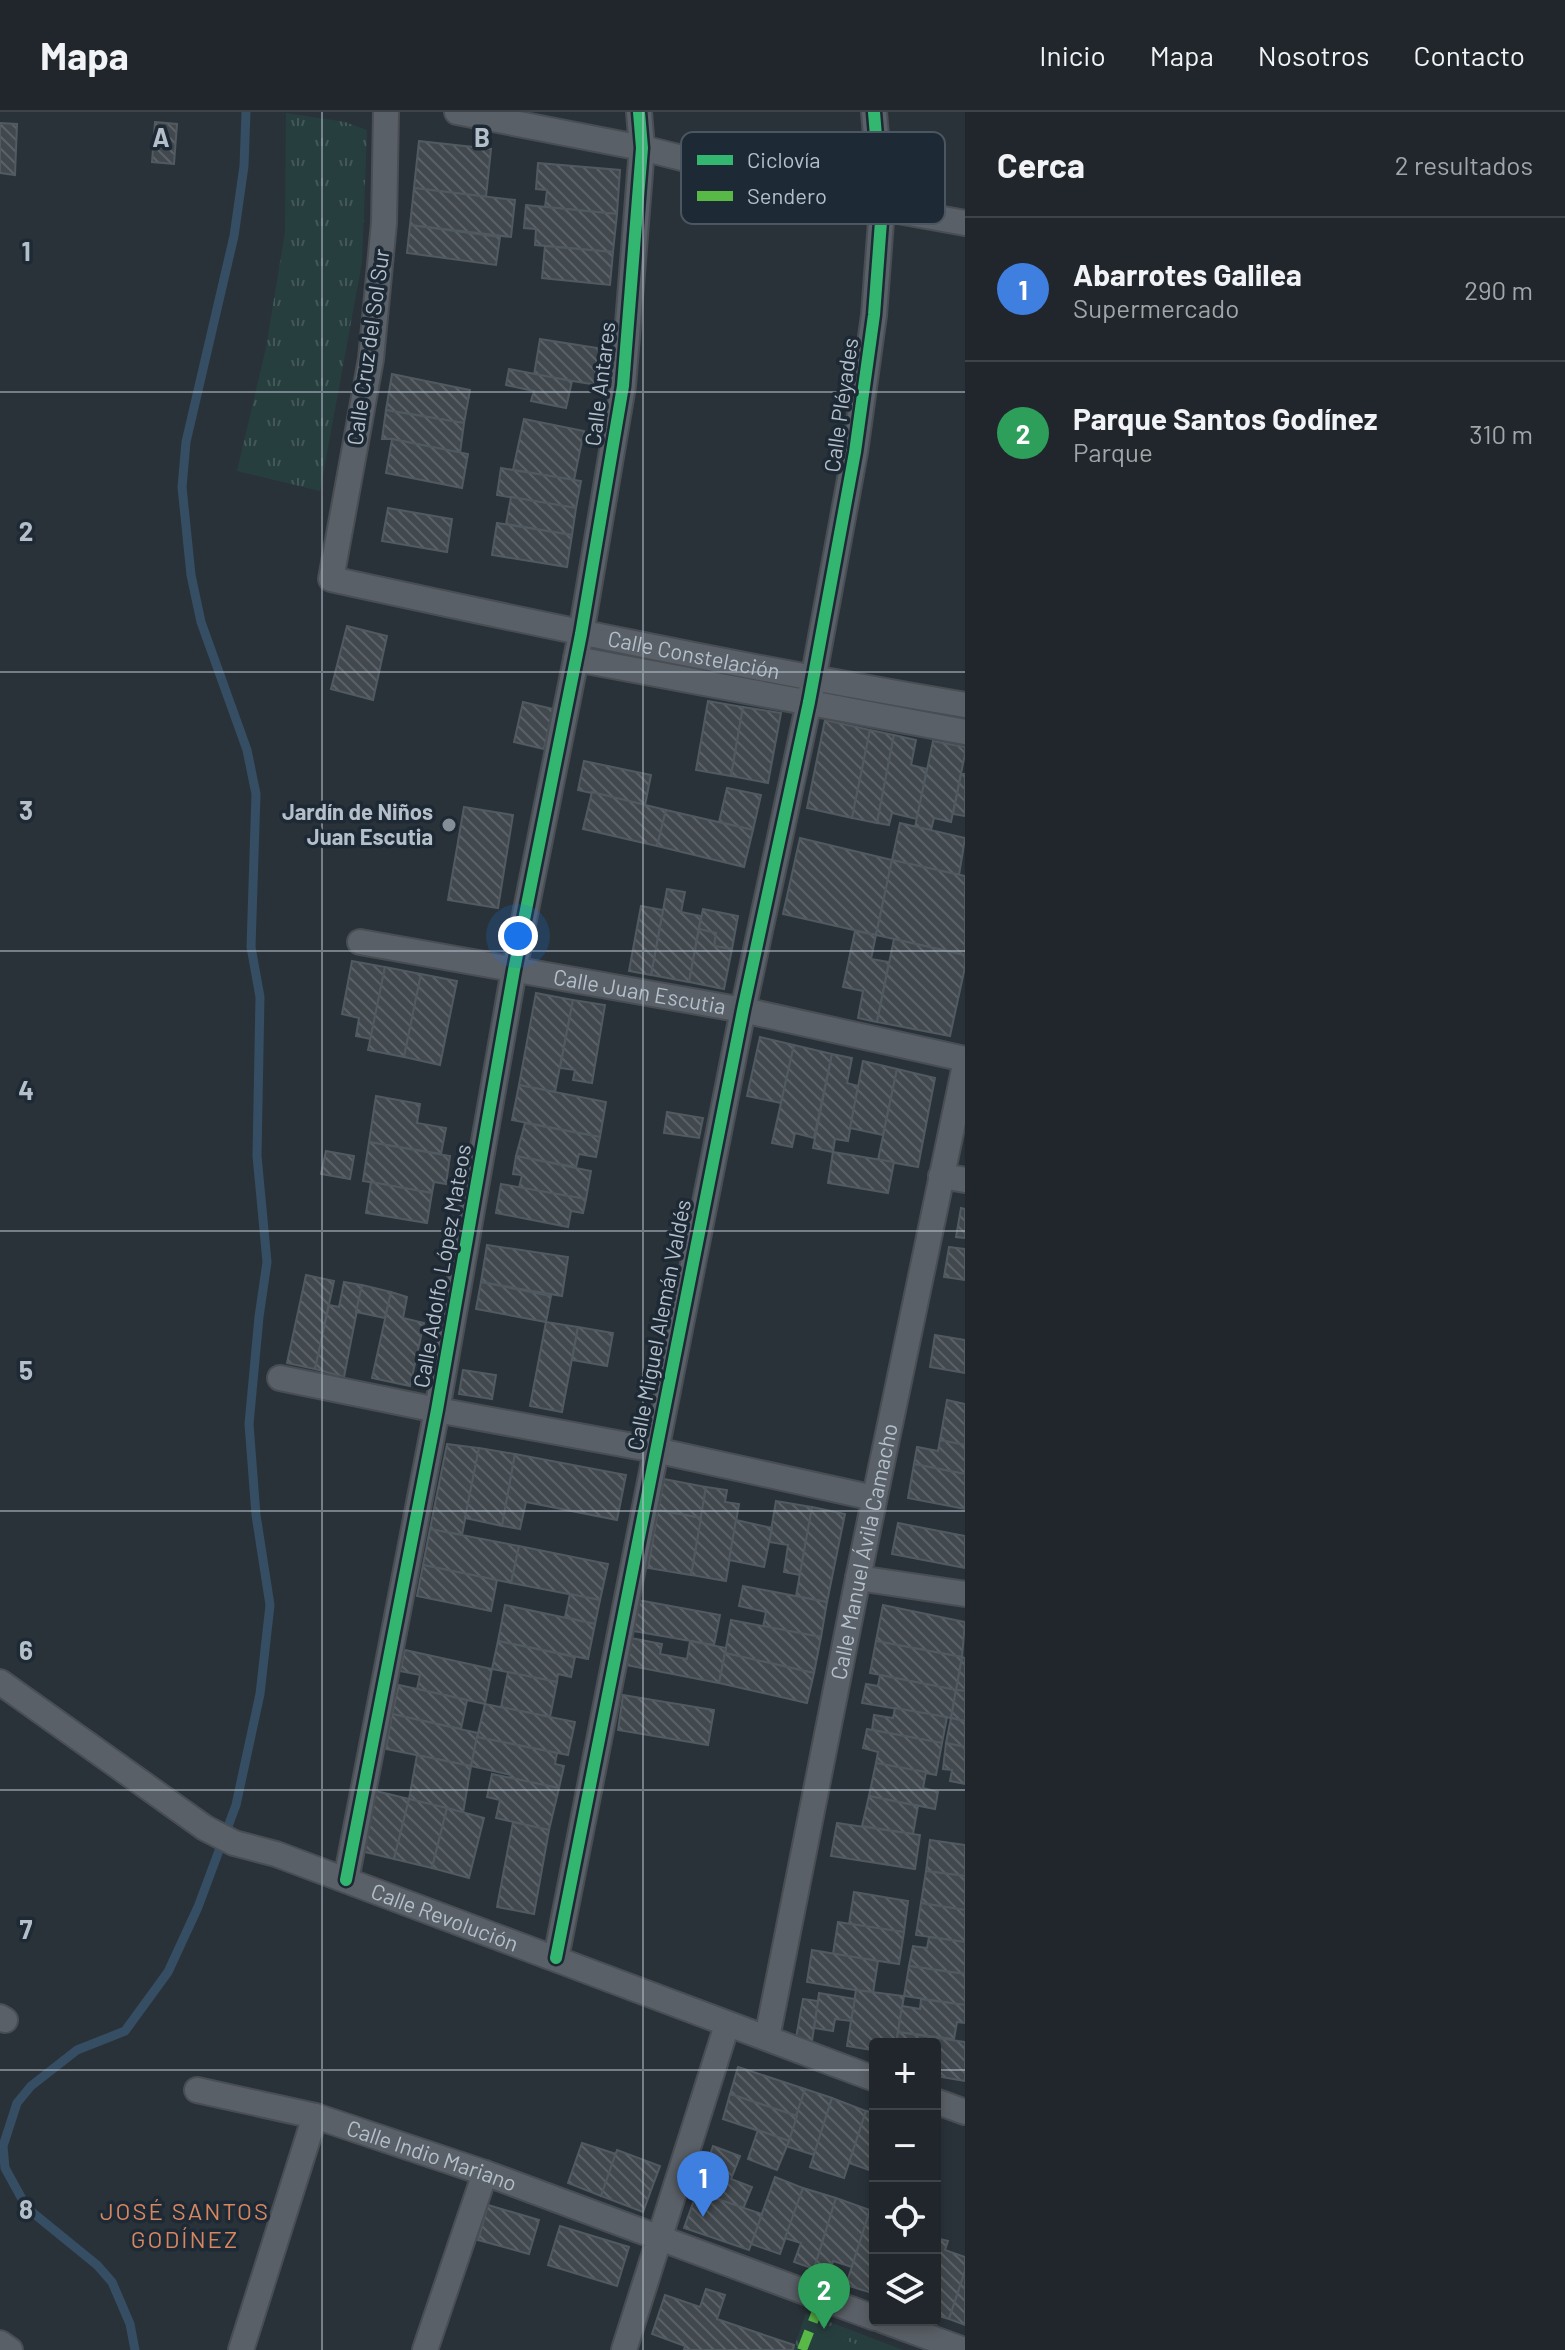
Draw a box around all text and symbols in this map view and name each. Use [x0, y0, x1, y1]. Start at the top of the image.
text: Mapa [40, 32, 129, 78]
text: Inicio [1039, 38, 1106, 72]
text: Mapa [1150, 38, 1214, 72]
text: Nosotros [1258, 38, 1370, 72]
text: Contacto [1414, 38, 1525, 72]
text: A [152, 121, 170, 152]
text: B [474, 121, 490, 152]
legend [681, 132, 945, 224]
text: Cerca [997, 144, 1085, 185]
text: Ciclovía [747, 146, 820, 172]
text: 2 resultados [1395, 149, 1533, 180]
text: Sendero [747, 182, 827, 208]
text: 1 [21, 235, 31, 266]
street label: Calle Cruz del Sol Sur [340, 247, 394, 447]
text: Abarrotes Galilea [1073, 256, 1302, 292]
text: 1 [1018, 274, 1028, 305]
text: 290 m [1464, 274, 1533, 305]
text: Supermercado [1073, 292, 1239, 323]
street label: Calle Antares [578, 320, 620, 448]
street label: Calle Pléyades [818, 336, 862, 474]
text: Parque Santos Godínez [1073, 400, 1378, 436]
text: 2 [1016, 418, 1030, 449]
text: 310 m [1469, 418, 1533, 449]
text: Parque [1073, 436, 1153, 467]
text: 2 [19, 515, 33, 546]
street label: Calle Constelación [606, 624, 782, 683]
text: 3 [19, 794, 33, 825]
place label: Jardín de Niños Juan Escutia [282, 798, 433, 849]
marker: Jardín de Niños Juan Escutia [440, 816, 458, 834]
your location [498, 916, 538, 956]
street label: Calle Juan Escutia [551, 963, 728, 1019]
text: 4 [18, 1074, 34, 1105]
street label: Calle Adolfo López Mateos [407, 1142, 475, 1390]
street label: Calle Miguel Alemán Valdés [621, 1197, 695, 1452]
text: 5 [19, 1354, 33, 1385]
street label: Calle Manuel Ávila Camacho [824, 1421, 902, 1682]
text: 6 [19, 1634, 33, 1665]
street label: Calle Revolución [368, 1877, 522, 1956]
text: 7 [20, 1913, 33, 1944]
map controls [869, 2038, 941, 2326]
button: + [869, 2038, 941, 2110]
button: − [869, 2110, 941, 2182]
street label: Calle Indio Mariano [344, 2114, 521, 2196]
pin: 1 [677, 2151, 729, 2217]
button: locate [869, 2182, 941, 2254]
text: 8 [19, 2193, 33, 2224]
district label: JOSÉ SANTOS GODÍNEZ [100, 2196, 270, 2253]
button: layers [869, 2254, 941, 2326]
pin: 2 [798, 2263, 850, 2329]

